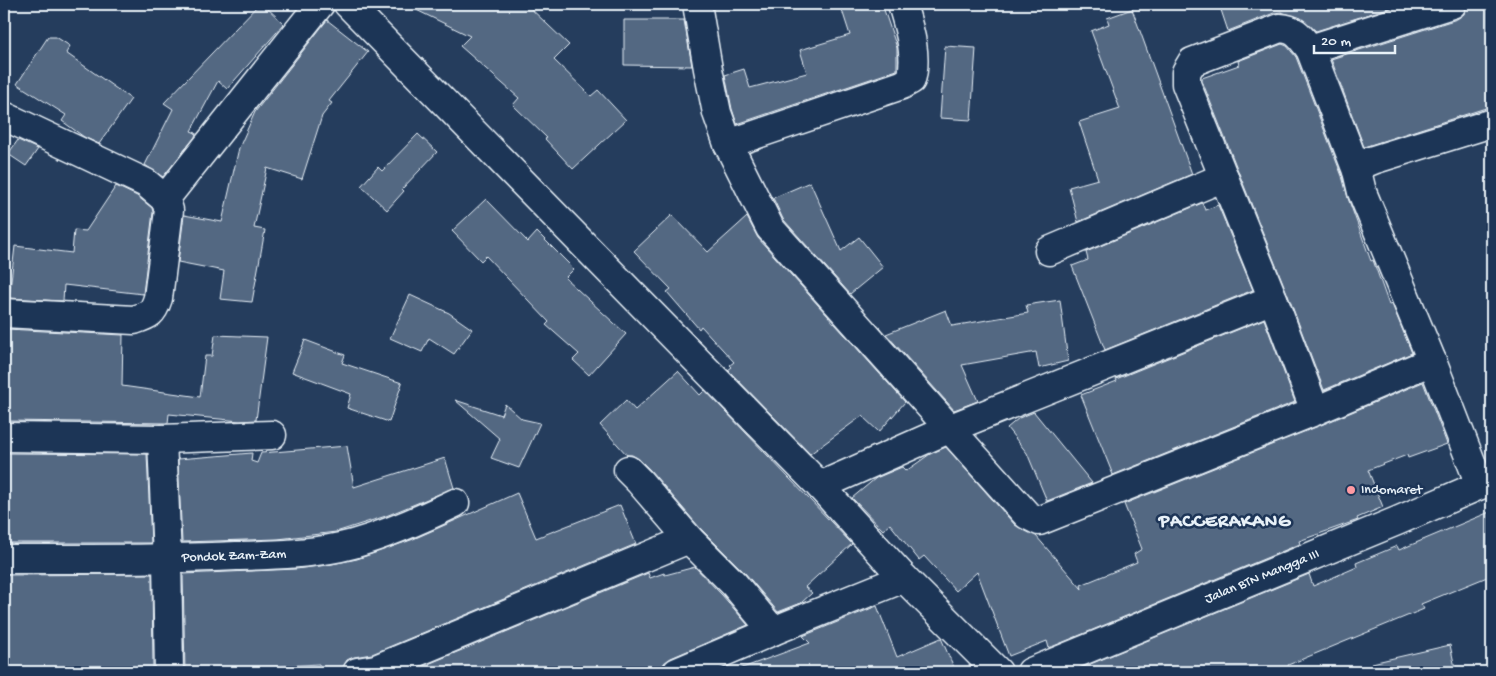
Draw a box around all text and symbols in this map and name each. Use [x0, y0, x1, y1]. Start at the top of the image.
scale bar [1314, 22, 1395, 54]
text: 20 m [1321, 33, 1351, 51]
place label: Indomaret [1361, 482, 1423, 499]
marker: Indomaret [1345, 484, 1357, 496]
district label: PACCERAKANG [1158, 511, 1291, 534]
street label: Jalan BTN Mangga III [1202, 545, 1322, 608]
street label: Pondok Zam-Zam [180, 546, 287, 567]

